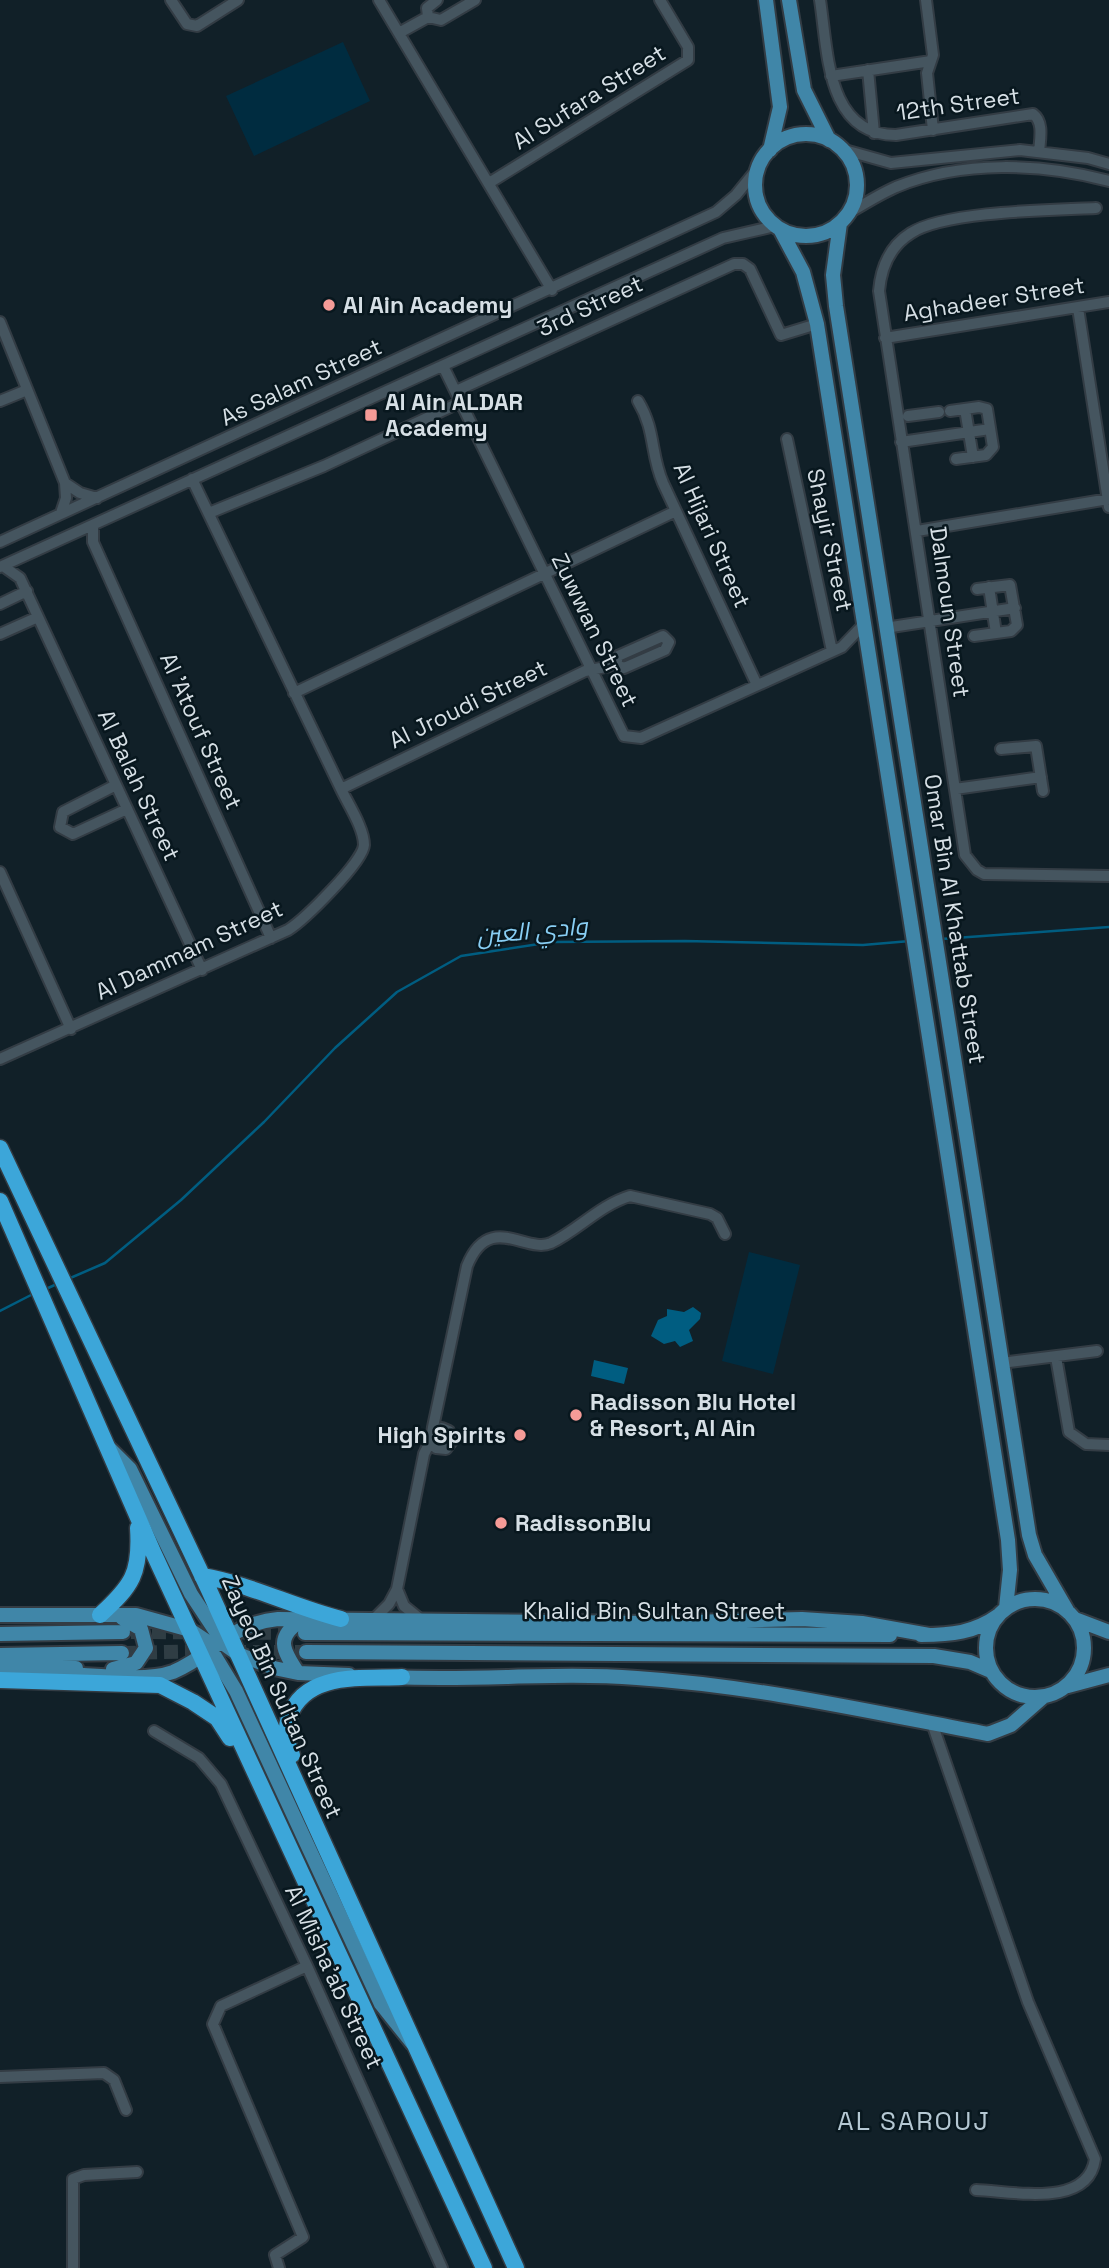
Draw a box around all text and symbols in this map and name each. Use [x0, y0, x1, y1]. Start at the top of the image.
street label: Al Sufara Street [507, 38, 671, 156]
street label: 12th Street [894, 80, 1022, 128]
street label: 3rd Street [532, 268, 648, 344]
street label: Aghadeer Street [901, 270, 1087, 328]
place label: Al Ain Academy [343, 290, 512, 320]
marker: Al Ain Academy [321, 297, 337, 313]
street label: As Salam Street [216, 331, 386, 433]
place label: Al Ain ALDAR Academy [385, 387, 523, 443]
marker: Al Ain ALDAR Academy [363, 407, 379, 423]
street label: Al Hijari Street [667, 458, 757, 612]
street label: Shayir Street [800, 466, 860, 614]
street label: Dalmoun Street [923, 525, 977, 699]
street label: Zuwwan Street [545, 548, 645, 712]
street label: Al 'Atouf Street [153, 648, 249, 814]
street label: Al Jroudi Street [384, 653, 552, 755]
street label: Al Balah Street [91, 705, 187, 865]
street label: Omar Bin Al Khattab Street [917, 772, 993, 1066]
street label: Al Dammam Street [91, 893, 287, 1007]
water label: وادي العين [475, 910, 591, 955]
place label: Radisson Blu Hotel & Resort, Al Ain [590, 1387, 796, 1443]
marker: Radisson Blu Hotel & Resort, Al Ain [568, 1407, 584, 1423]
place label: High Spirits [378, 1420, 506, 1450]
marker: High Spirits [512, 1427, 528, 1443]
place label: RadissonBlu [515, 1508, 651, 1538]
marker: RadissonBlu [493, 1515, 509, 1531]
street label: Zayed Bin Sultan Street [215, 1571, 349, 1823]
street label: Khalid Bin Sultan Street [523, 1596, 785, 1626]
street label: Al Misha'ab Street [278, 1880, 390, 2074]
district label: AL SAROUJ [837, 2104, 991, 2138]

